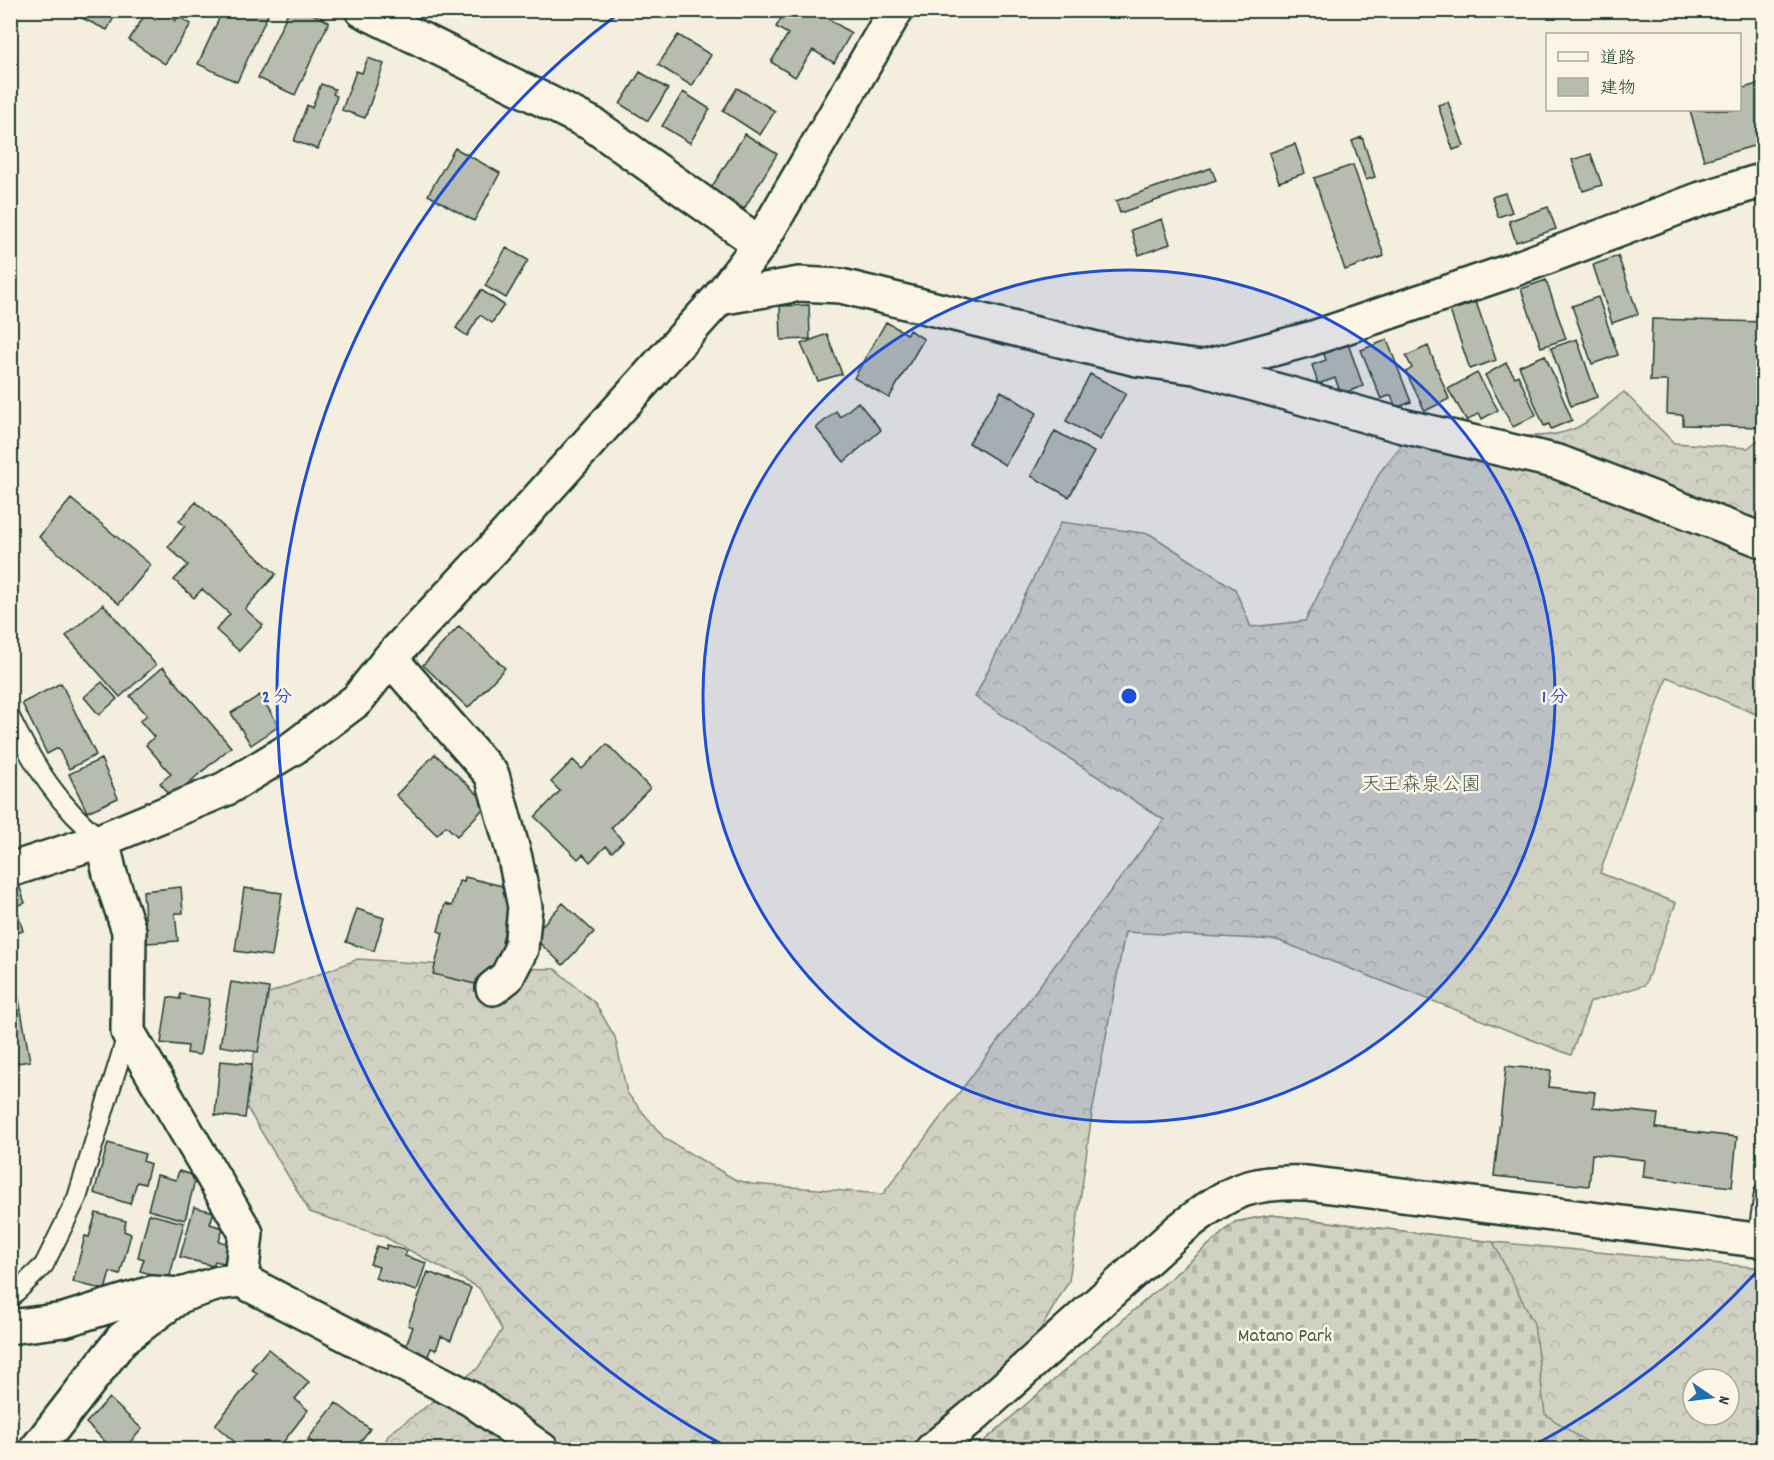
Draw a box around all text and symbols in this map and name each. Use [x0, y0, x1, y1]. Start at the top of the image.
legend [1546, 33, 1741, 111]
text: 道路 [1600, 47, 1636, 72]
text: 建物 [1600, 77, 1636, 102]
text: 2 分 [262, 686, 292, 711]
centre of rings [1119, 686, 1139, 706]
text: 1 分 [1542, 686, 1568, 711]
park label: 天王森泉公園 [1361, 772, 1481, 800]
park label: Matano Park [1238, 1323, 1332, 1351]
north arrow [1681, 1367, 1741, 1427]
text: N [1711, 1393, 1735, 1407]

